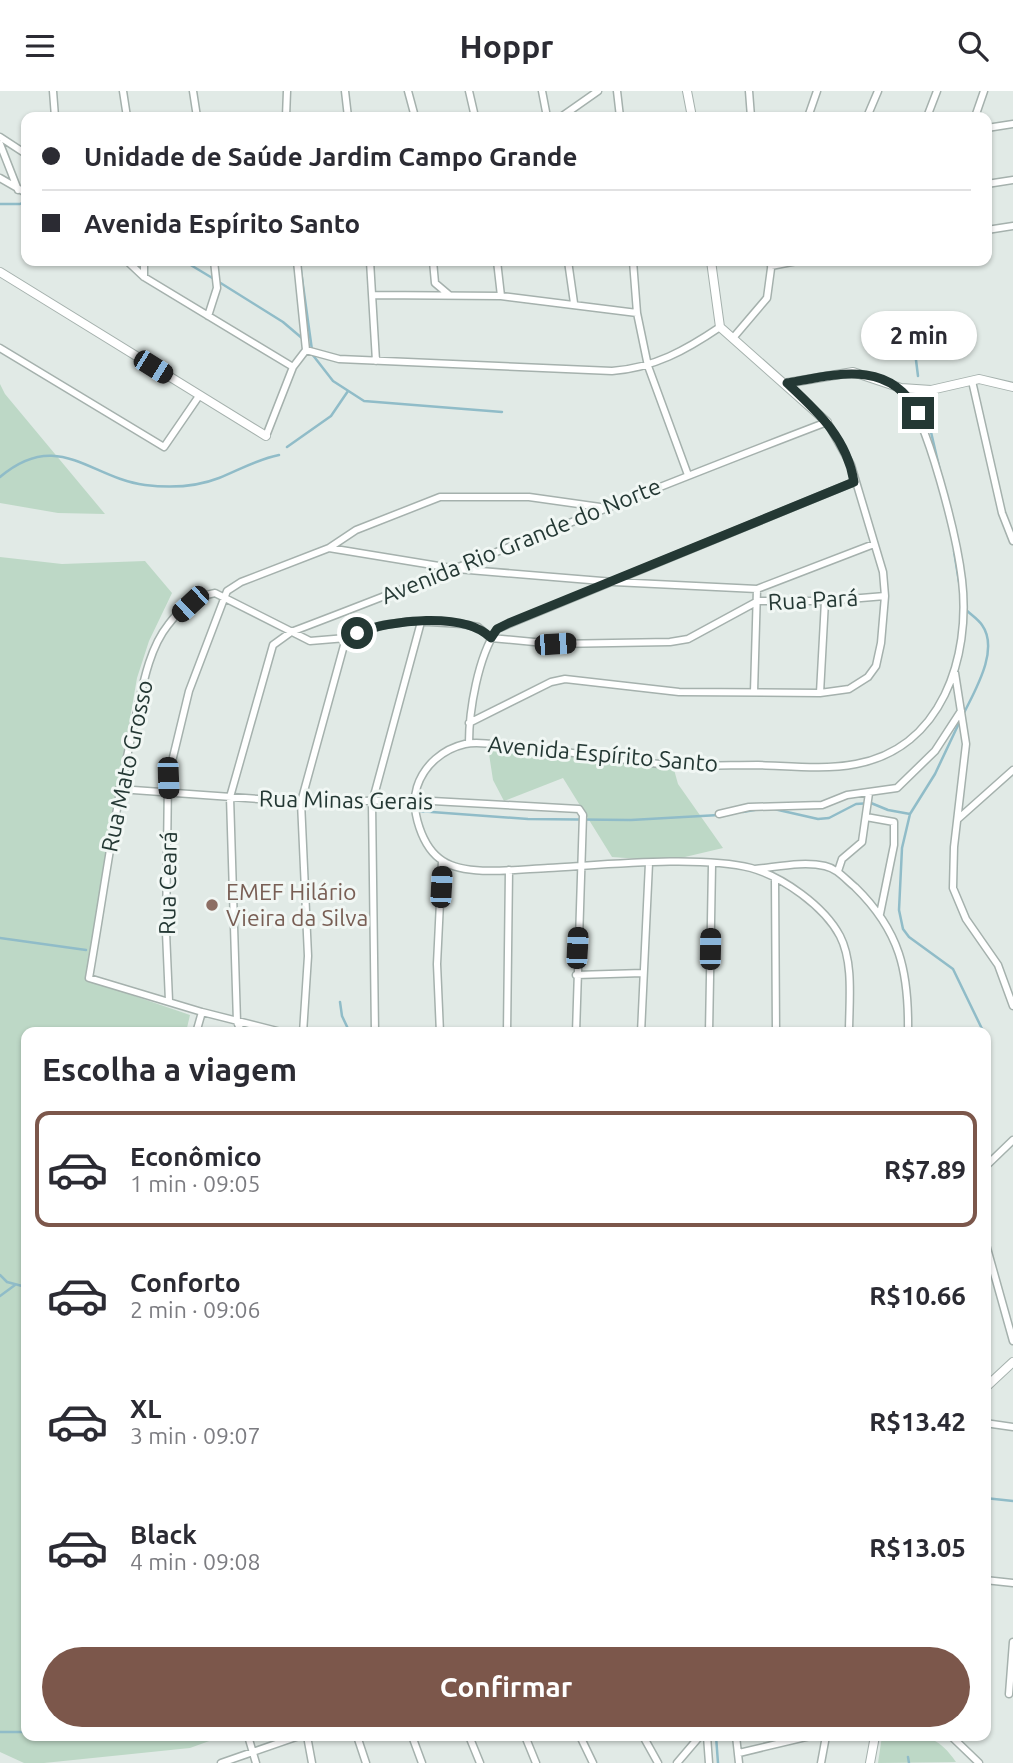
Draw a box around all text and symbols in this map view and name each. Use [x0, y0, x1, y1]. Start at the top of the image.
icon: menu [21, 27, 59, 65]
icon: search [954, 27, 992, 65]
text: Hoppr [460, 28, 553, 64]
text: Unidade de Saúde Jardim Campo Grande [84, 142, 577, 171]
text: Avenida Espírito Santo [84, 209, 360, 238]
callout: 2 min [860, 311, 976, 361]
text: 2 min [890, 323, 948, 348]
car [130, 347, 177, 387]
route end [902, 397, 934, 429]
street label: Avenida Rio Grande do Norte [377, 473, 664, 608]
car [168, 582, 213, 626]
street label: Rua Pará [767, 585, 859, 614]
route start [341, 617, 373, 649]
car [534, 632, 577, 656]
street label: Rua Mato Grosso [96, 678, 157, 854]
street label: Avenida Espírito Santo [487, 731, 719, 776]
car [157, 757, 180, 799]
street label: Rua Minas Gerais [259, 785, 433, 814]
street label: Rua Ceará [154, 831, 181, 935]
car [430, 865, 453, 909]
place label: EMEF Hilário Vieira da Silva [226, 879, 368, 930]
marker: EMEF Hilário Vieira da Silva [204, 897, 220, 913]
car [566, 926, 589, 970]
car [700, 928, 721, 970]
text: Escolha a viagem [42, 1051, 297, 1087]
icon: car [46, 1138, 109, 1201]
text: Econômico [130, 1142, 262, 1171]
text: R$7.89 [884, 1155, 966, 1184]
text: 1 min · 09:05 [130, 1171, 261, 1196]
icon: car [46, 1264, 109, 1327]
text: Conforto [130, 1268, 241, 1297]
text: R$10.66 [869, 1281, 966, 1310]
text: 2 min · 09:06 [130, 1297, 261, 1322]
icon: car [46, 1390, 109, 1453]
text: XL [130, 1394, 161, 1423]
text: R$13.42 [869, 1407, 966, 1436]
text: 3 min · 09:07 [130, 1423, 261, 1448]
icon: car [46, 1516, 109, 1579]
text: Black [130, 1520, 197, 1549]
text: R$13.05 [869, 1533, 966, 1562]
text: 4 min · 09:08 [130, 1549, 261, 1574]
button: Confirmar [42, 1647, 970, 1727]

